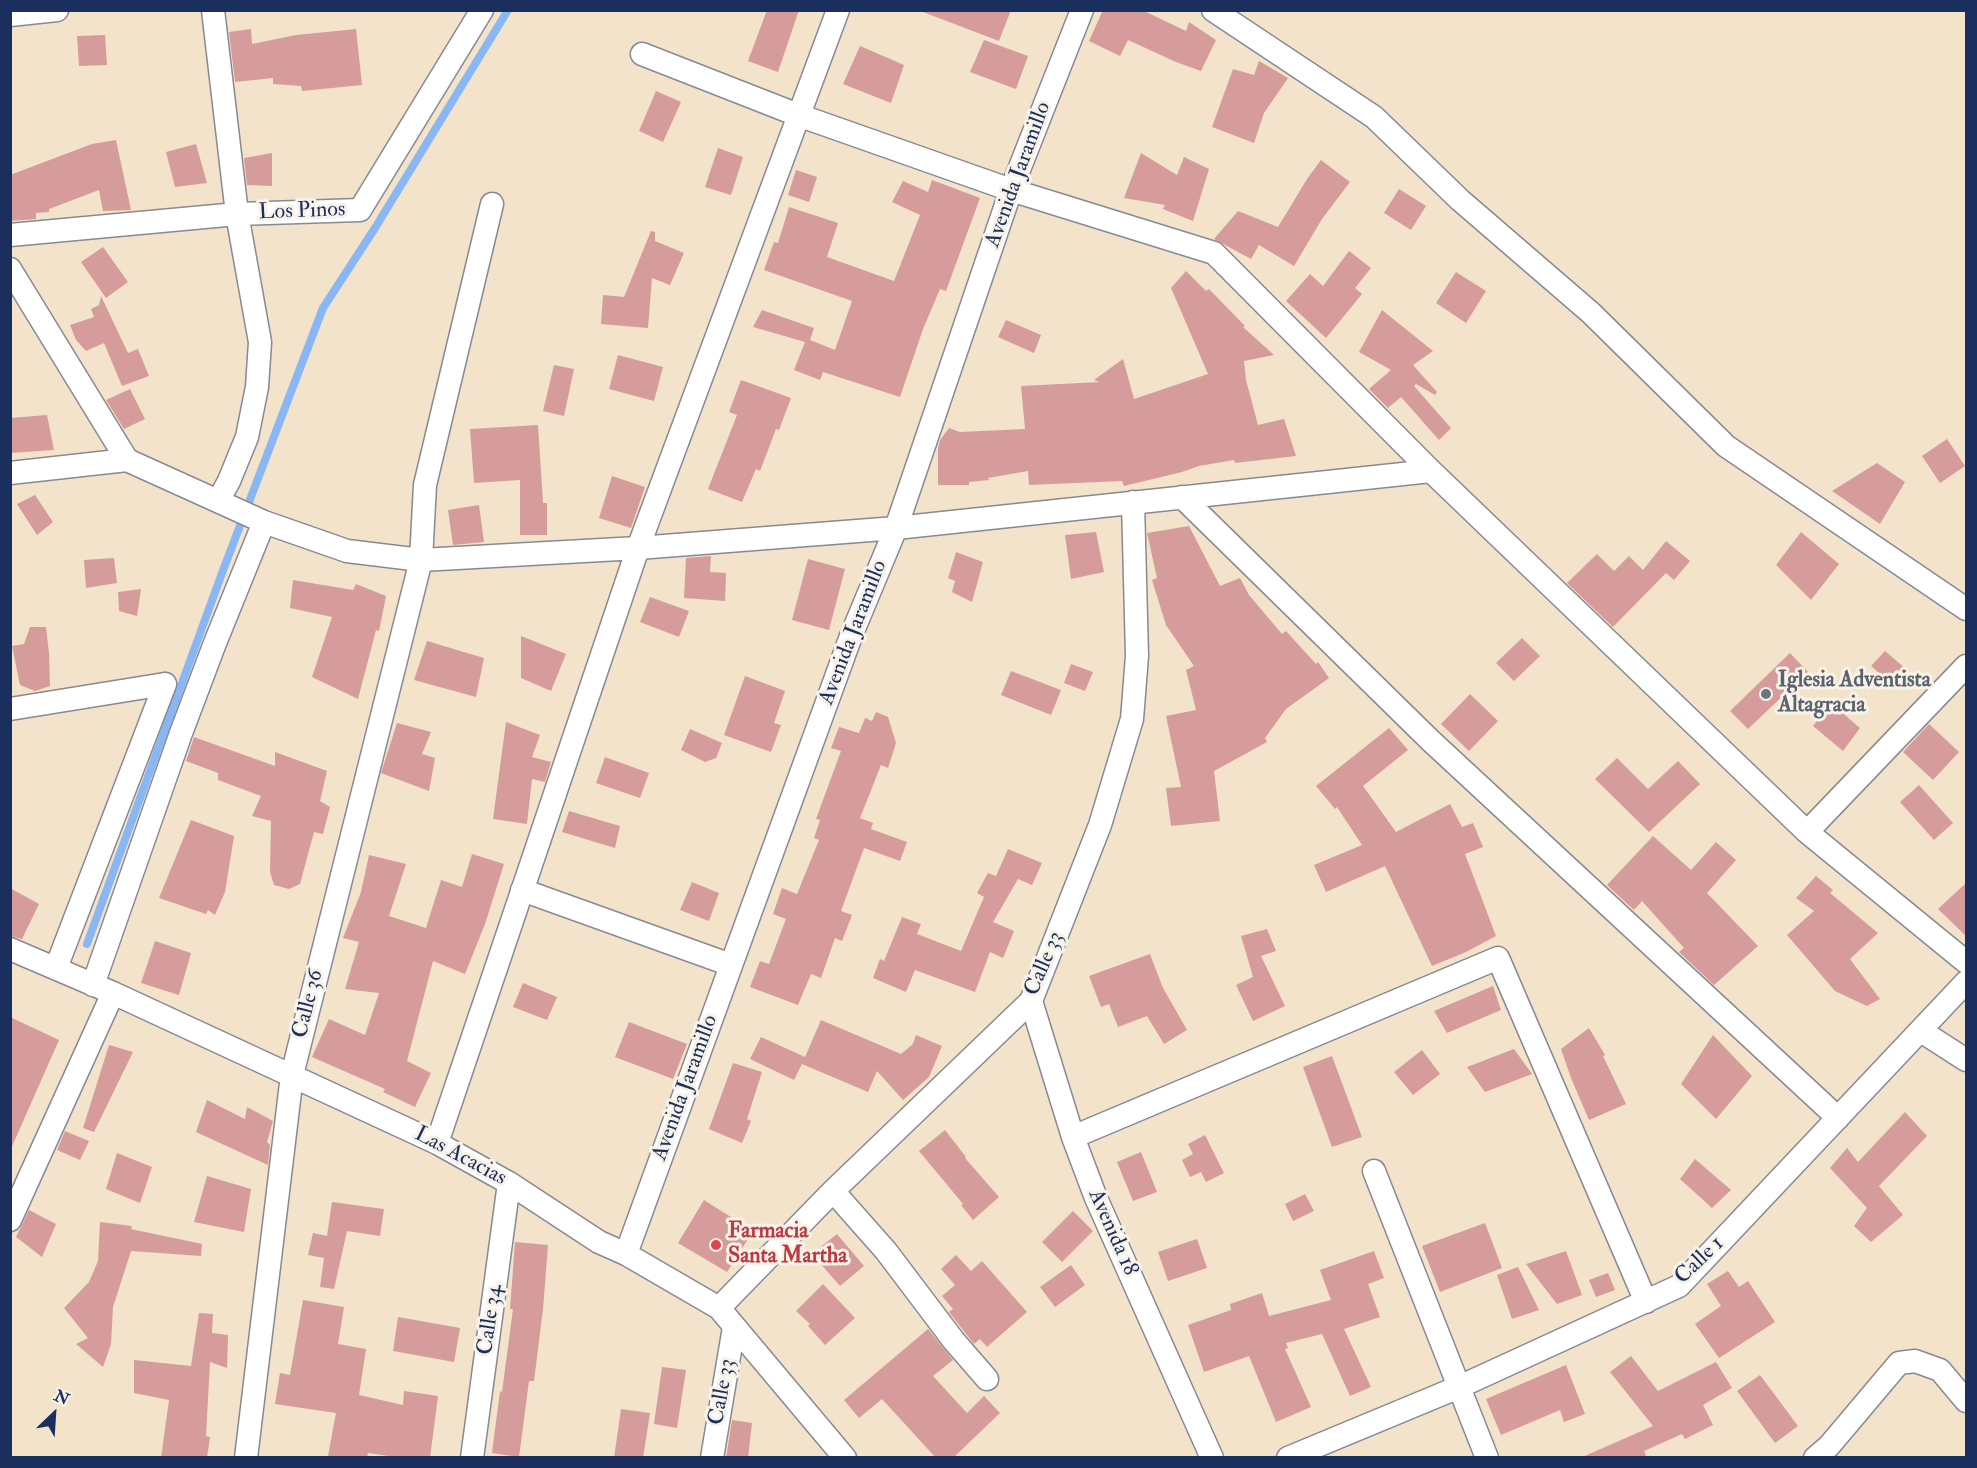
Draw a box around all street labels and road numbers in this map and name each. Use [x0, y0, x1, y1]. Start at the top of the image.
street label: Avenida Jaramillo [980, 99, 1058, 251]
street label: Los Pinos [258, 197, 346, 227]
street label: Avenida Jaramillo [814, 557, 894, 709]
street label: Calle 33 [1020, 928, 1070, 1000]
street label: Calle 36 [288, 967, 330, 1041]
street label: Avenida Jaramillo [647, 1012, 725, 1164]
street label: Las Acacias [409, 1122, 511, 1192]
street label: Avenida 18 [1081, 1186, 1143, 1280]
street label: Calle 1 [1670, 1231, 1730, 1291]
street label: Calle 34 [473, 1283, 509, 1357]
street label: Calle 33 [704, 1357, 742, 1427]

